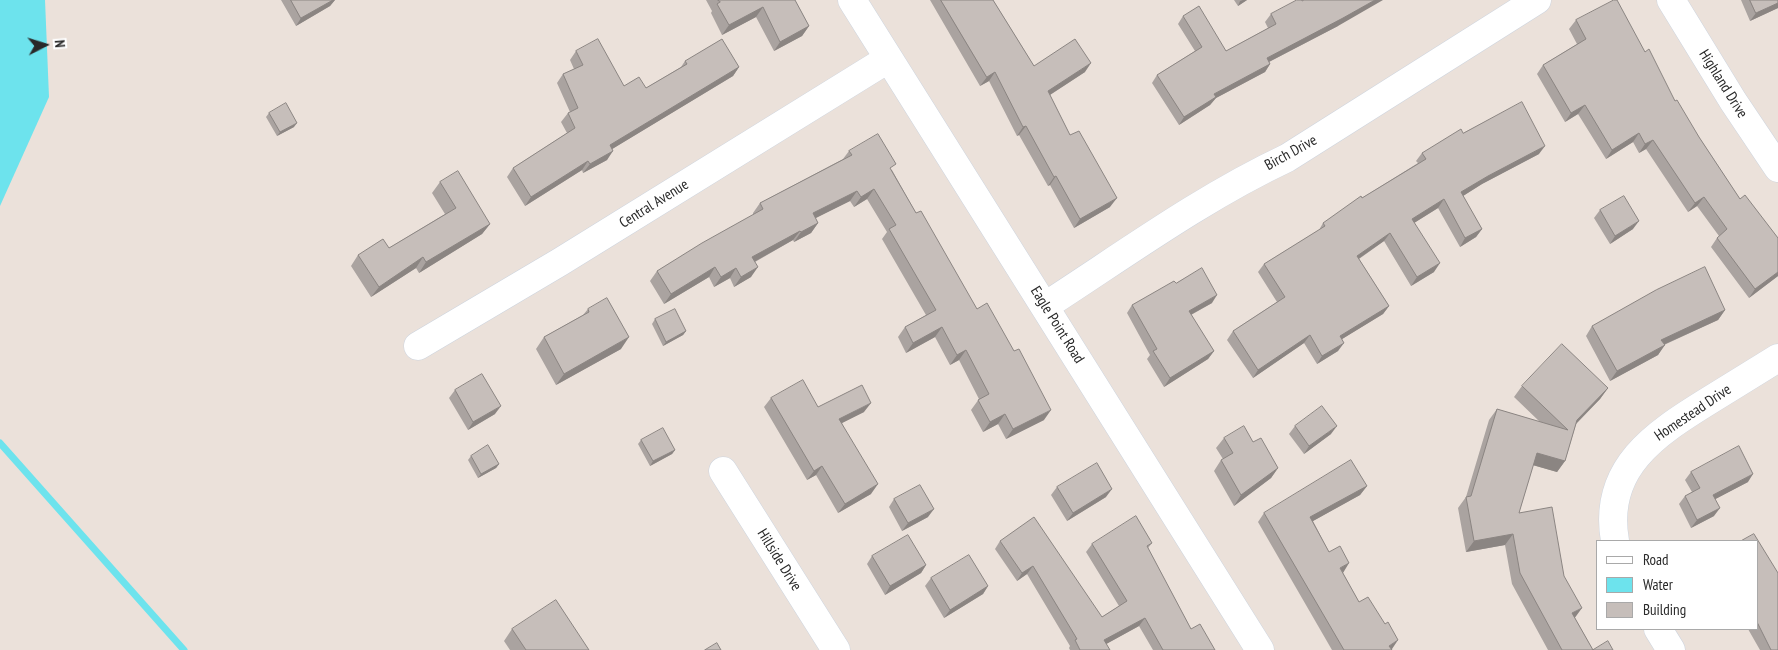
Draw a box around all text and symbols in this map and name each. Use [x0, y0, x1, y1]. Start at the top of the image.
north arrow [20, 20, 70, 70]
text: N [51, 39, 69, 48]
street label: Highland Drive [1695, 46, 1751, 122]
street label: Birch Drive [1262, 131, 1320, 175]
street label: Central Avenue [616, 176, 692, 232]
street label: Eagle Point Road [1026, 283, 1088, 367]
street label: Homestead Drive [1651, 381, 1735, 445]
street label: Hillside Drive [753, 526, 805, 594]
legend [1596, 540, 1758, 630]
text: Road [1643, 550, 1669, 569]
text: Water [1643, 575, 1673, 594]
text: Building [1643, 600, 1686, 619]

